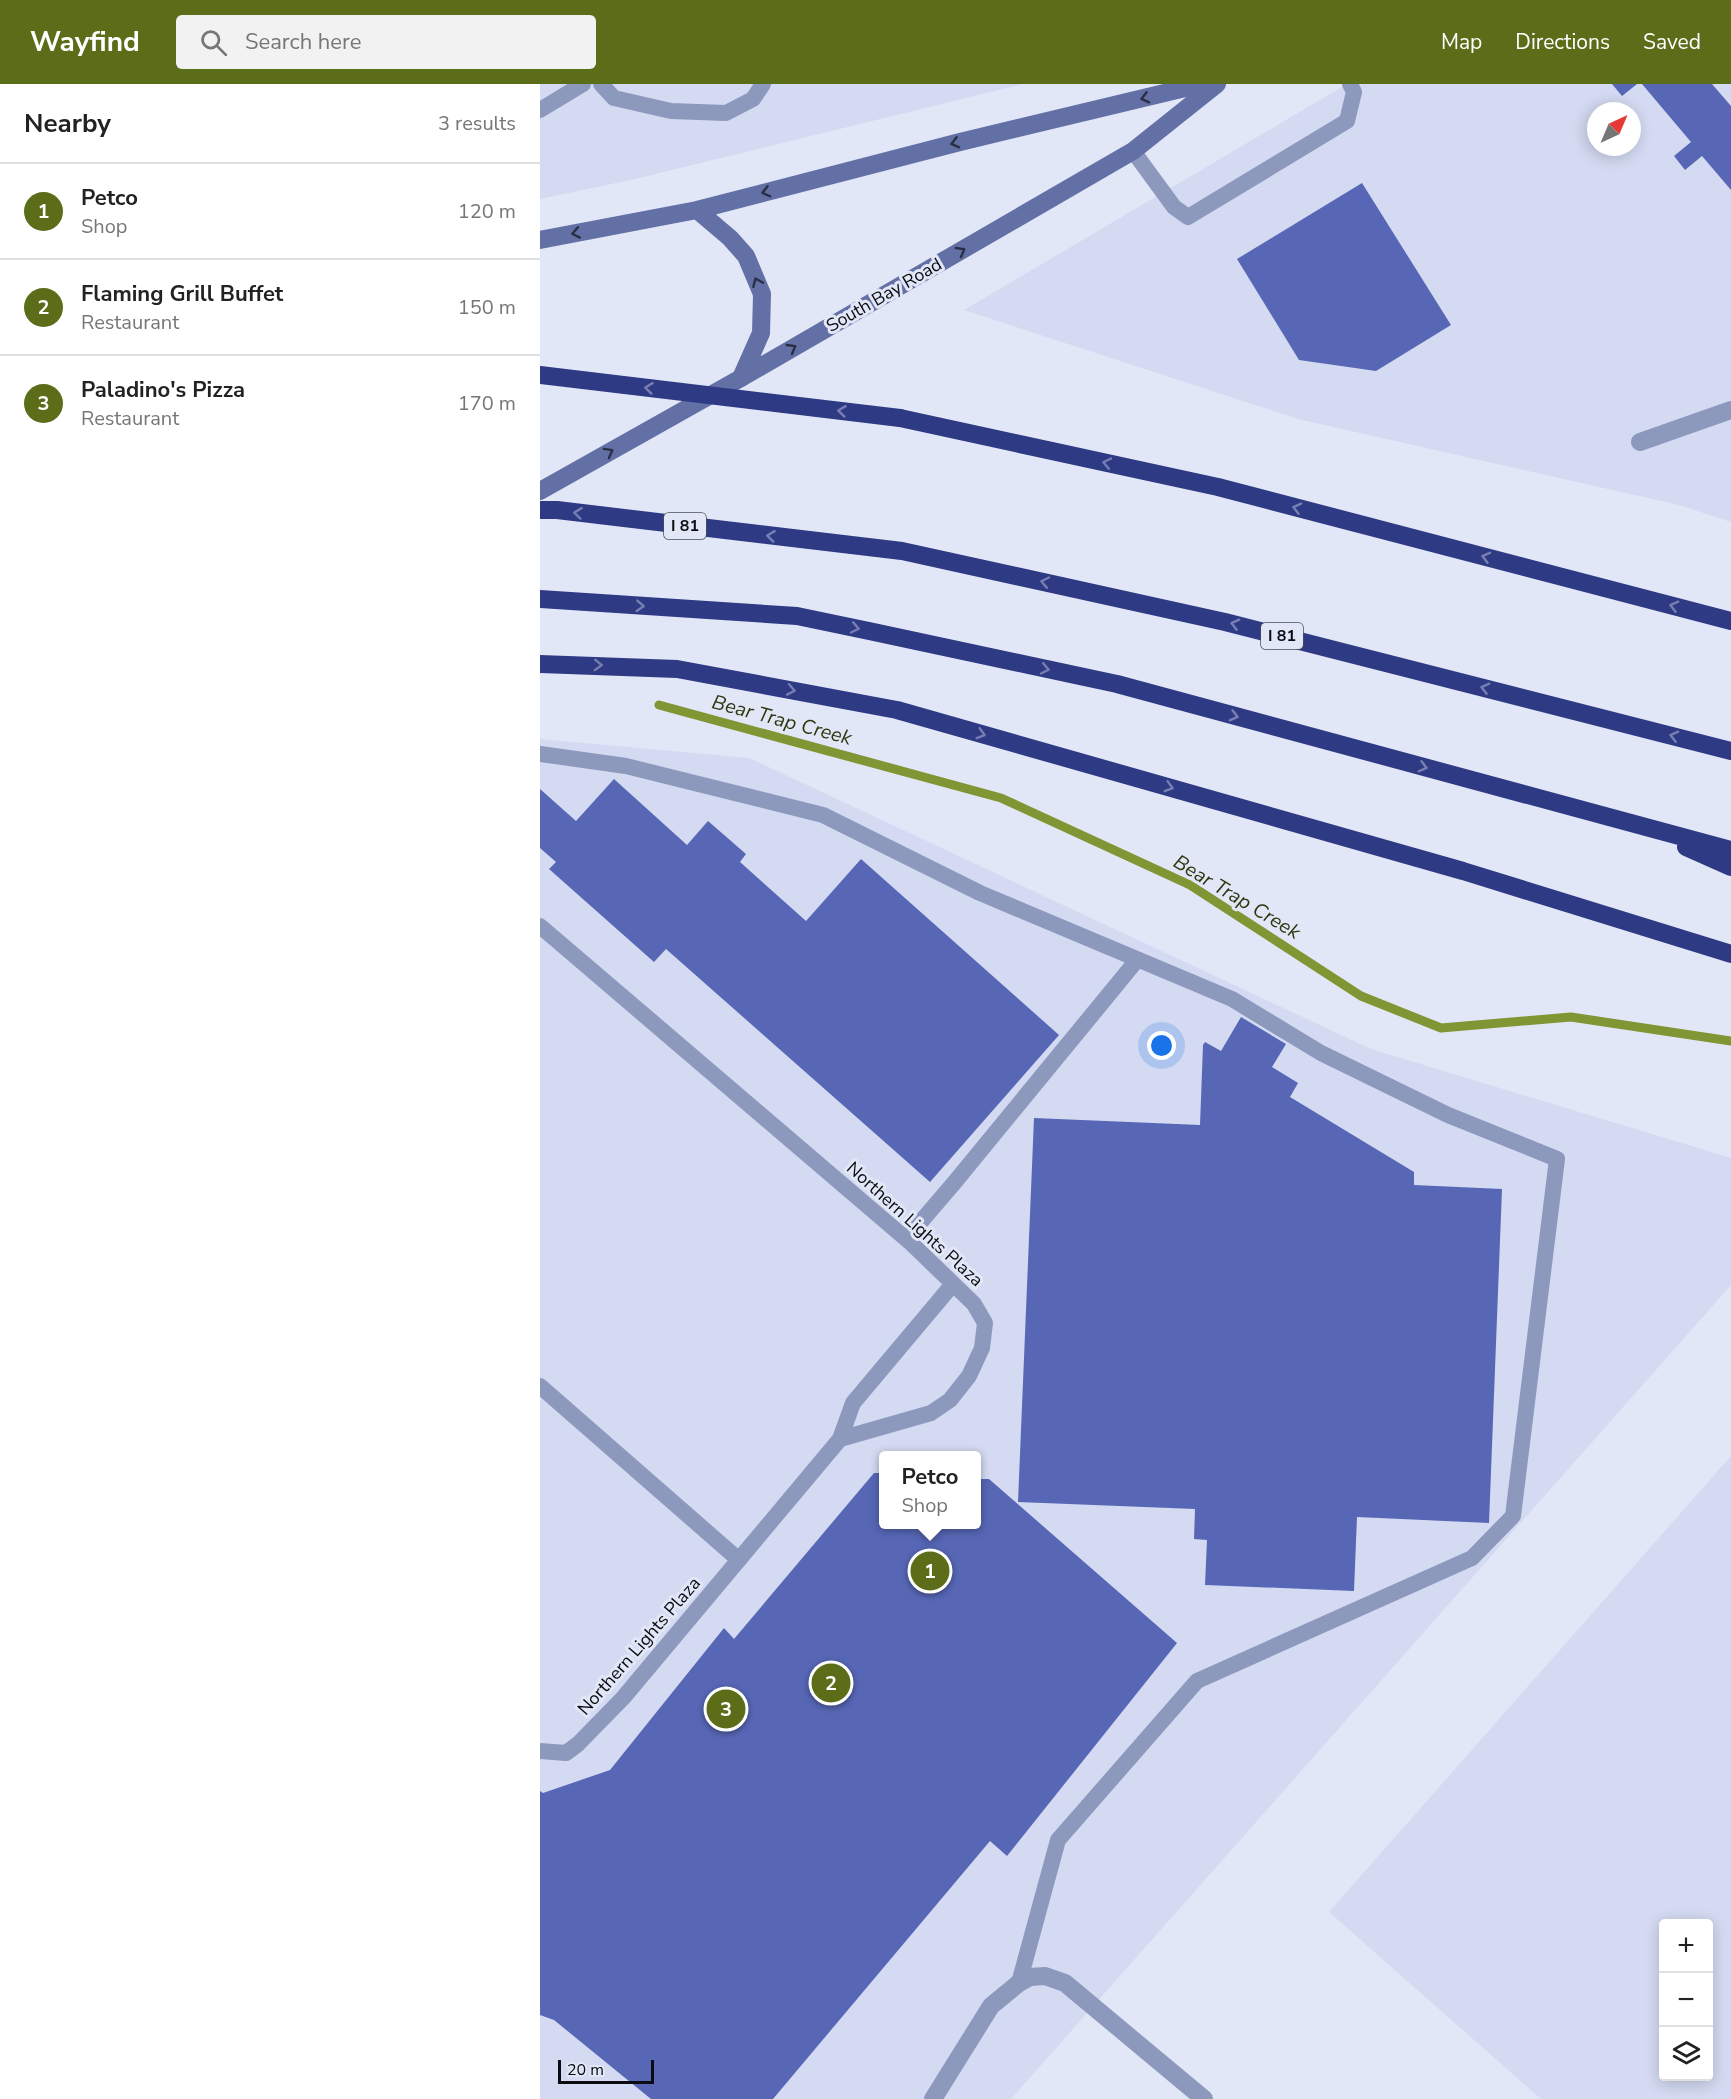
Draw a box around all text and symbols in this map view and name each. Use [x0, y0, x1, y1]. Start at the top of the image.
search box [176, 15, 596, 69]
text: Wayfind [30, 23, 140, 61]
icon: search [197, 26, 230, 59]
text: Search here [245, 27, 362, 57]
text: Map [1441, 28, 1482, 56]
text: Directions [1515, 28, 1610, 56]
text: Saved [1643, 28, 1701, 56]
one-way arrow [1140, 90, 1150, 103]
north arrow [1587, 102, 1641, 156]
text: Nearby [24, 106, 111, 141]
text: 3 results [438, 110, 516, 137]
one-way arrow [950, 136, 960, 149]
text: Petco [81, 183, 138, 213]
one-way arrow [762, 185, 772, 198]
text: 1 [38, 198, 50, 225]
text: 120 m [458, 198, 516, 225]
text: Shop [81, 213, 127, 240]
one-way arrow [571, 226, 581, 239]
one-way arrow [955, 246, 965, 258]
street label: South Bay Road [822, 252, 946, 338]
one-way arrow [752, 277, 764, 288]
text: Flaming Grill Buffet [81, 279, 283, 309]
text: 2 [38, 294, 50, 321]
text: 150 m [458, 294, 516, 321]
text: Restaurant [81, 309, 179, 336]
one-way arrow [786, 344, 796, 356]
text: Paladino's Pizza [81, 375, 245, 405]
one-way arrow [644, 382, 653, 395]
text: 3 [38, 390, 50, 417]
text: 170 m [458, 390, 516, 417]
text: Restaurant [81, 405, 179, 432]
one-way arrow [838, 405, 847, 418]
one-way arrow [603, 448, 614, 459]
one-way arrow [1103, 457, 1113, 470]
one-way arrow [1292, 502, 1302, 515]
one-way arrow [573, 507, 582, 520]
road number: I 81 [664, 513, 706, 539]
one-way arrow [767, 530, 776, 543]
one-way arrow [1481, 552, 1492, 564]
one-way arrow [1040, 577, 1050, 590]
one-way arrow [636, 599, 645, 612]
one-way arrow [1670, 601, 1680, 614]
one-way arrow [1230, 619, 1240, 632]
one-way arrow [849, 621, 859, 634]
road number: I 81 [1261, 623, 1303, 649]
one-way arrow [594, 659, 603, 672]
one-way arrow [1040, 661, 1050, 674]
one-way arrow [786, 683, 796, 696]
one-way arrow [1481, 683, 1491, 695]
water label: Bear Trap Creek [709, 688, 856, 752]
one-way arrow [1229, 708, 1239, 721]
one-way arrow [975, 727, 986, 739]
one-way arrow [1669, 731, 1679, 744]
one-way arrow [1418, 759, 1428, 772]
one-way arrow [1163, 780, 1174, 792]
water label: Bear Trap Creek [1168, 848, 1306, 946]
your location [1147, 1031, 1176, 1060]
street label: Northern Lights Plaza [842, 1156, 988, 1292]
popup [879, 1451, 981, 1529]
text: Petco [902, 1462, 958, 1492]
text: Shop [902, 1492, 948, 1519]
pin: 1 [910, 1548, 950, 1594]
street label: Northern Lights Plaza [572, 1572, 706, 1720]
pin: 2 [812, 1660, 850, 1706]
pin: 3 [706, 1686, 746, 1732]
map controls [1659, 1919, 1713, 2081]
button: + [1659, 1919, 1713, 1973]
button: − [1659, 1973, 1713, 2027]
button: layers [1659, 2027, 1713, 2081]
scale bar [558, 2057, 654, 2084]
text: 20 m [567, 2059, 604, 2081]

